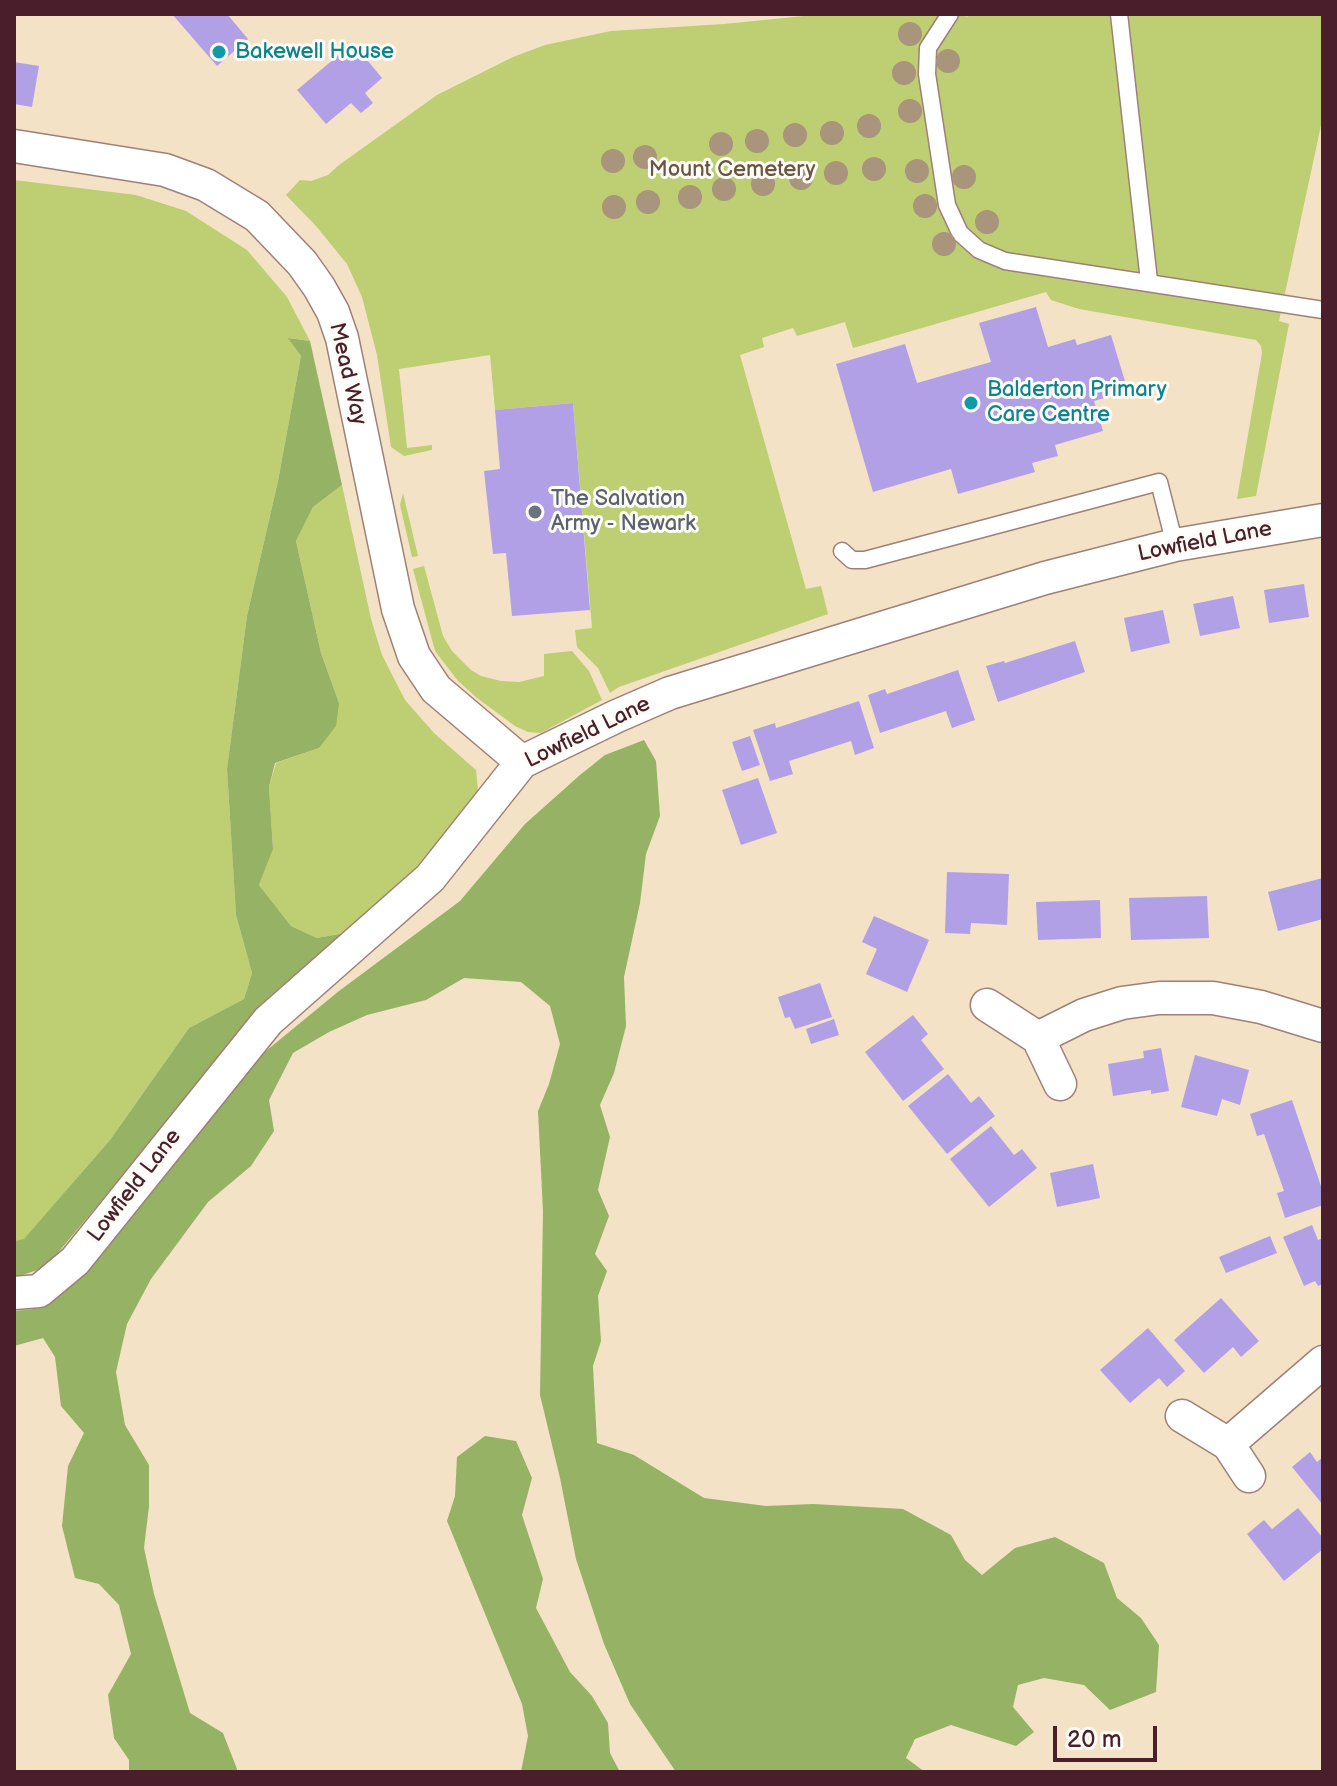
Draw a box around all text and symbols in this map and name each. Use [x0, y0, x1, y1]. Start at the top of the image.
place label: Bakewell House [235, 39, 394, 65]
marker: Bakewell House [210, 43, 228, 61]
park label: Mount Cemetery [649, 157, 815, 183]
street label: Mead Way [322, 320, 372, 428]
place label: Balderton Primary Care Centre [987, 377, 1167, 428]
marker: Balderton Primary Care Centre [962, 394, 980, 412]
place label: The Salvation Army - Newark [551, 486, 696, 538]
marker: The Salvation Army - Newark [526, 503, 544, 521]
street label: Lowfield Lane [1136, 516, 1274, 568]
street label: Lowfield Lane [521, 691, 655, 775]
street label: Lowfield Lane [83, 1124, 187, 1248]
scale bar [1057, 1710, 1161, 1760]
text: 20 m [1067, 1725, 1122, 1754]

